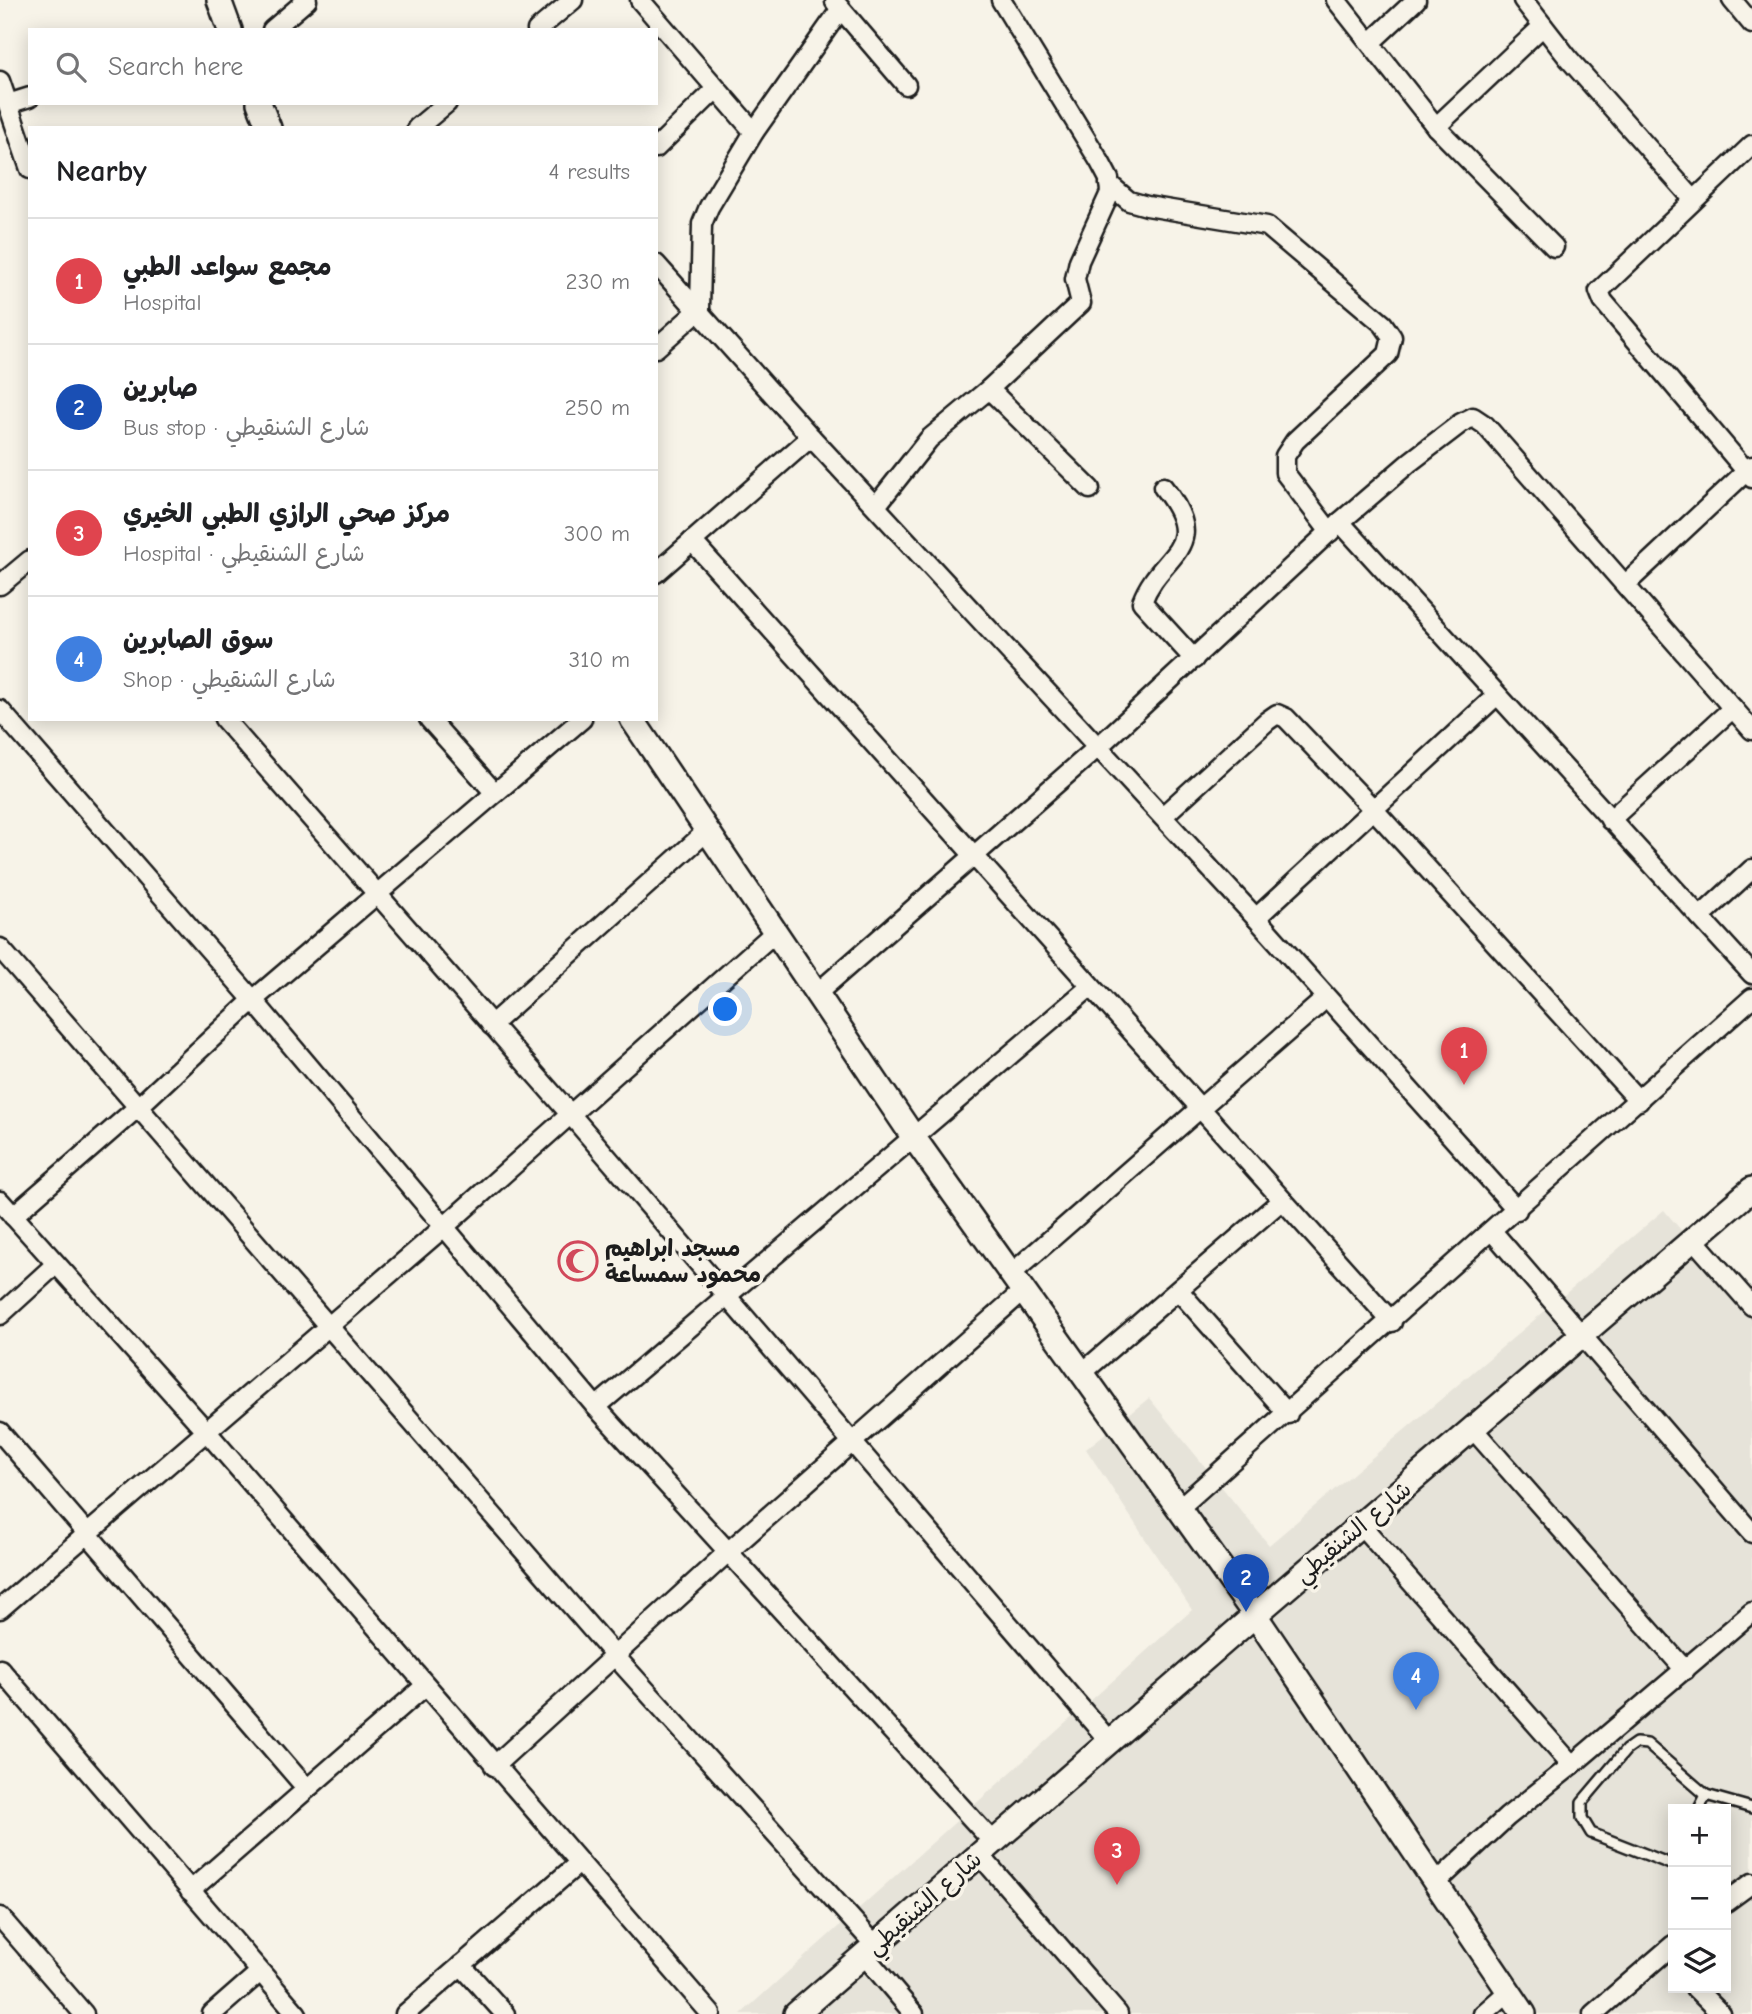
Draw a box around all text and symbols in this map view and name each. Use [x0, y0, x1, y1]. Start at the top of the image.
search box [28, 28, 658, 105]
icon: search [52, 48, 90, 86]
text: Search here [108, 52, 243, 82]
text: Nearby [56, 154, 147, 189]
text: 4 results [548, 158, 630, 185]
text: مجمع سواعد الطبي [123, 252, 332, 282]
text: 1 [74, 268, 84, 295]
text: 230 m [566, 268, 630, 295]
text: Hospital [123, 289, 201, 316]
text: صابرين [123, 373, 198, 403]
text: 2 [73, 394, 85, 421]
text: 250 m [565, 394, 630, 421]
text: Bus stop · شارع الشنقيطي [123, 414, 370, 441]
text: مركز صحي الرازي الطبي الخيري [123, 499, 450, 529]
text: 3 [73, 520, 85, 547]
text: 300 m [564, 520, 630, 547]
text: Hospital · شارع الشنقيطي [123, 540, 365, 567]
text: سوق الصابرين [123, 625, 274, 655]
text: 4 [74, 646, 84, 673]
text: 310 m [569, 646, 630, 673]
text: Shop · شارع الشنقيطي [123, 666, 336, 693]
your location [708, 992, 742, 1026]
pin: 1 [1441, 1027, 1487, 1085]
place label: مسجد ابراهيم محمود سمساعة [605, 1235, 761, 1289]
mosque icon: مسجد ابراهيم محمود سمساعة [557, 1240, 599, 1282]
street label: شارع الشنقيطي [1289, 1475, 1421, 1594]
pin: 2 [1223, 1554, 1269, 1612]
pin: 4 [1393, 1652, 1439, 1710]
map controls [1668, 1804, 1731, 1993]
button: + [1668, 1804, 1731, 1867]
pin: 3 [1094, 1827, 1140, 1885]
street label: شارع الشنقيطي [861, 1846, 992, 1966]
button: − [1668, 1867, 1731, 1930]
button: layers [1668, 1930, 1731, 1993]

